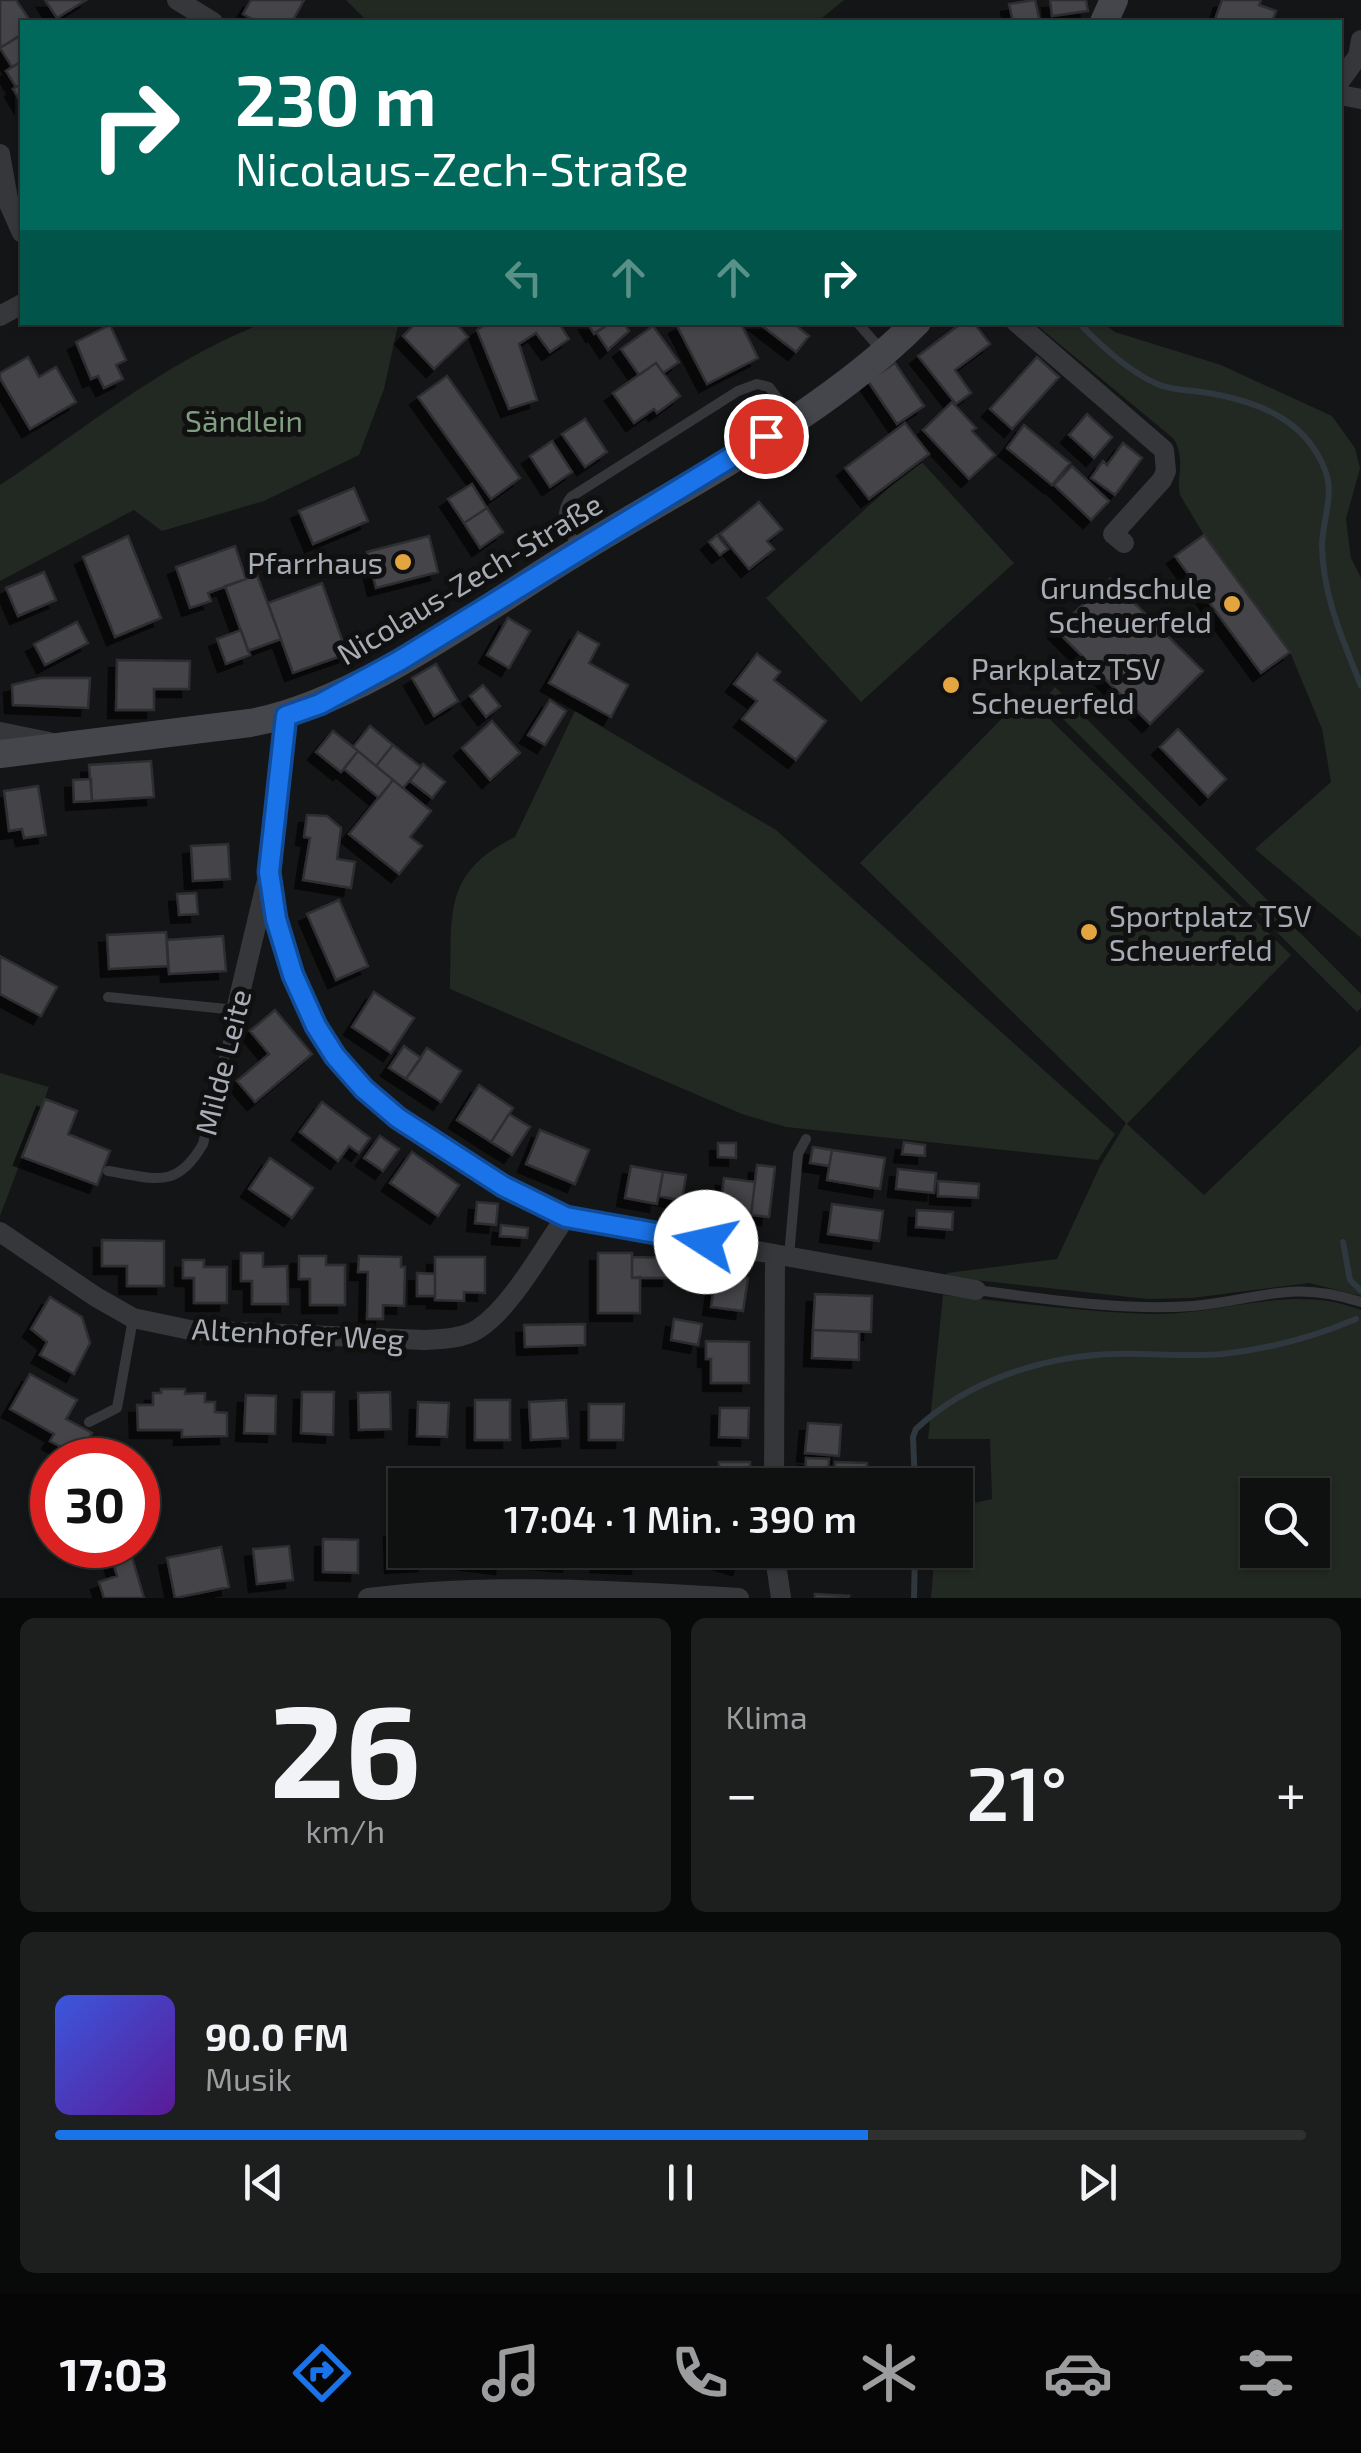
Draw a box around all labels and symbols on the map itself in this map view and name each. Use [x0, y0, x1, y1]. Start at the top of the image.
pin [724, 394, 809, 479]
park label: Sändlein [185, 402, 303, 438]
street label: Nicolaus-Zech-Straße [330, 485, 608, 671]
place label: Pfarrhaus [247, 544, 383, 580]
marker: Pfarrhaus [392, 551, 414, 573]
place label: Grundschule Scheuerfeld [1040, 569, 1212, 639]
marker: Grundschule Scheuerfeld [1221, 593, 1243, 615]
place label: Parkplatz TSV Scheuerfeld [971, 650, 1160, 720]
marker: Parkplatz TSV Scheuerfeld [940, 674, 962, 696]
place label: Sportplatz TSV Scheuerfeld [1109, 897, 1312, 967]
marker: Sportplatz TSV Scheuerfeld [1078, 921, 1100, 943]
street label: Milde Leite [186, 985, 258, 1139]
position arrow [654, 1190, 758, 1294]
street label: Altenhofer Weg [191, 1309, 405, 1357]
speed limit sign: 30 [30, 1438, 160, 1568]

